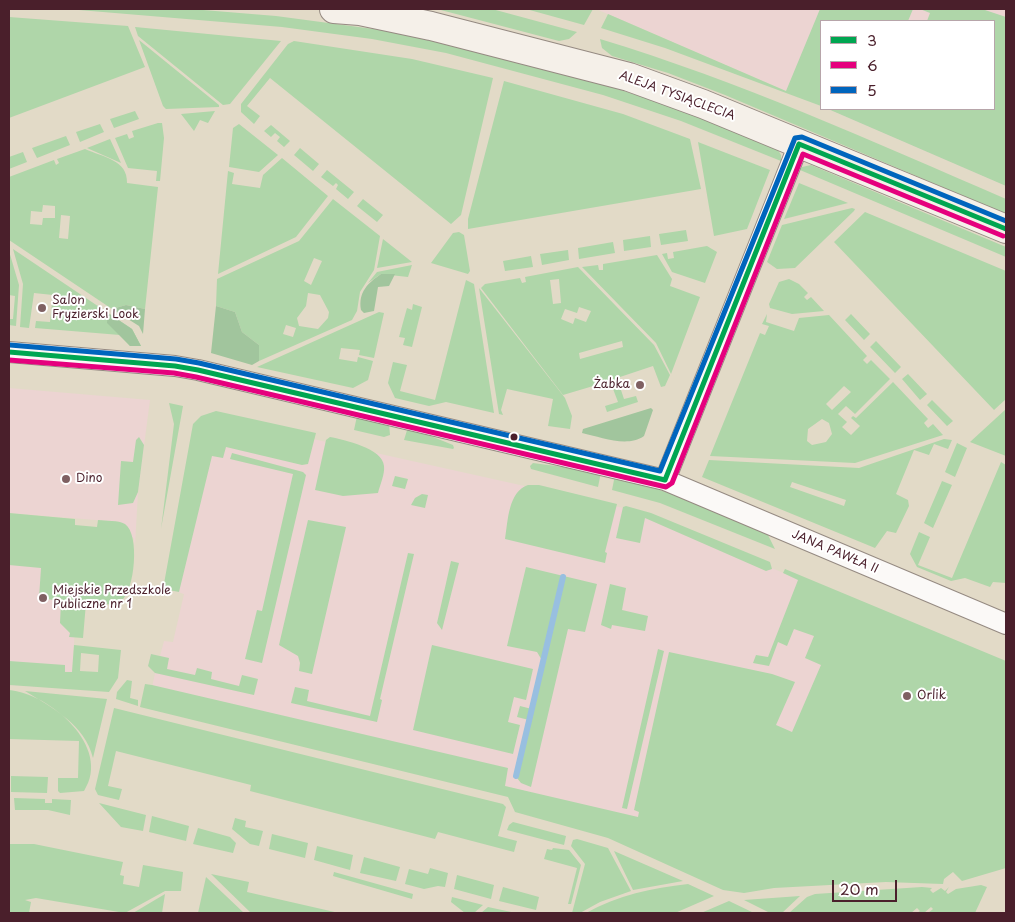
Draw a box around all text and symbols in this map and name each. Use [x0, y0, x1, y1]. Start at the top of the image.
legend [820, 20, 995, 110]
text: 3 [867, 28, 877, 51]
text: 6 [867, 53, 878, 76]
street label: ALEJA TYSIĄCLECIA [617, 68, 737, 124]
text: 5 [867, 78, 877, 101]
place label: Salon Fryzierski Look [52, 294, 139, 322]
marker: Salon Fryzierski Look [36, 302, 48, 314]
place label: Żabka [593, 378, 630, 392]
marker: Żabka [634, 379, 646, 391]
unlabelled marker [509, 432, 519, 442]
place label: Dino [76, 472, 102, 486]
marker: Dino [60, 473, 72, 485]
street label: JANA PAWŁA II [789, 527, 881, 577]
place label: Miejskie Przedszkole Publiczne nr 1 [53, 584, 171, 612]
marker: Miejskie Przedszkole Publiczne nr 1 [37, 592, 49, 604]
place label: Orlik [917, 689, 946, 703]
marker: Orlik [901, 690, 913, 702]
scale bar [835, 870, 900, 902]
text: 20 m [840, 877, 879, 900]

